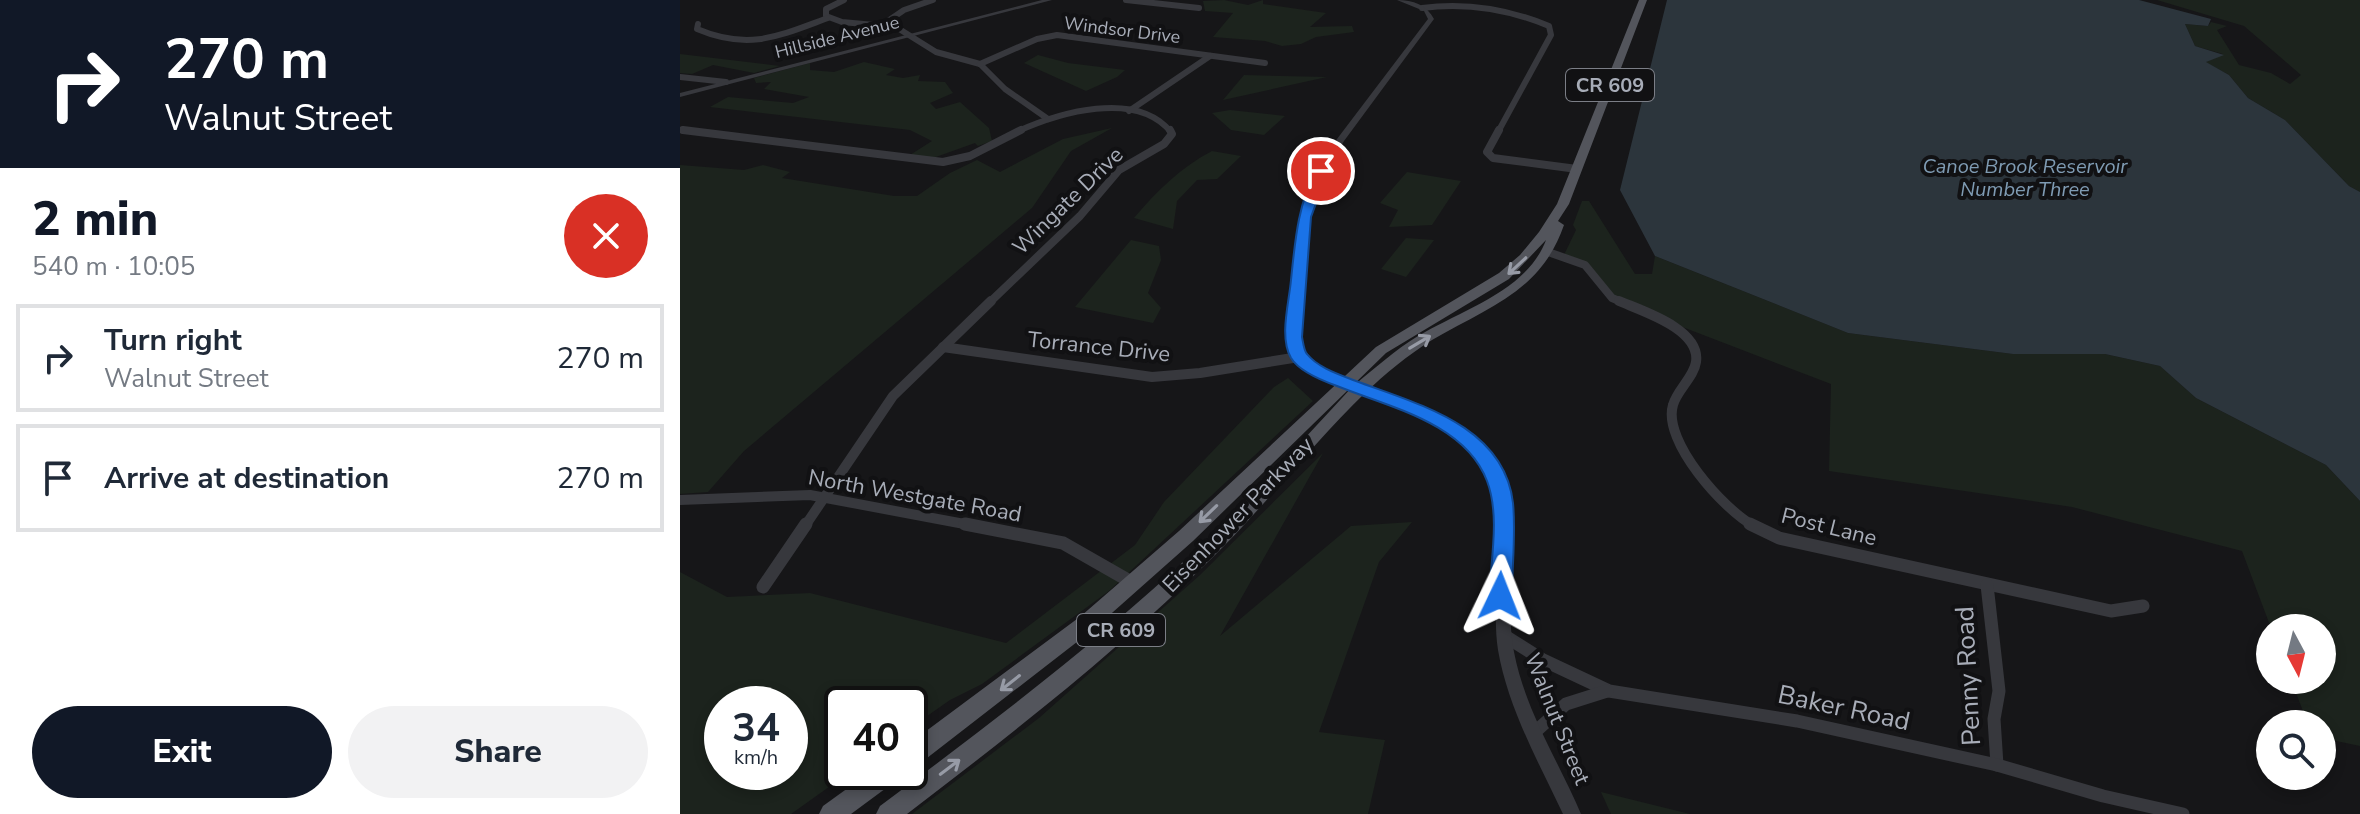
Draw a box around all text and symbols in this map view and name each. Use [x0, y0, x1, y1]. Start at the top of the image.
street label: Hillside Avenue [772, 10, 902, 64]
street label: Windsor Drive [1062, 11, 1182, 49]
text: 270 m [164, 21, 329, 98]
icon: right [32, 32, 136, 136]
road number: CR 609 [1566, 69, 1654, 101]
text: Walnut Street [164, 94, 392, 143]
pin [1287, 137, 1355, 205]
street label: Wingate Drive [1006, 140, 1130, 262]
icon: arrive [1299, 149, 1343, 193]
water label: Canoe Brook Reservoir Number Three [1923, 153, 2128, 203]
text: 2 min [32, 186, 158, 252]
button: close [564, 194, 648, 278]
text: 540 m · 10:05 [32, 249, 195, 284]
one-way arrow [1508, 257, 1528, 275]
text: Turn right [104, 320, 242, 361]
street label: Torrance Drive [1026, 325, 1172, 369]
one-way arrow [1408, 334, 1431, 350]
icon: right [36, 336, 80, 380]
text: 270 m [557, 338, 644, 379]
text: Walnut Street [104, 361, 269, 396]
street label: Eisenhower Parkway [1156, 430, 1321, 599]
icon: arrive [36, 456, 80, 500]
text: Arrive at destination [104, 458, 389, 499]
text: 270 m [557, 458, 644, 499]
street label: North Westgate Road [806, 462, 1024, 530]
street label: Post Lane [1778, 501, 1880, 553]
one-way arrow [1198, 505, 1218, 524]
position arrow [1458, 554, 1542, 638]
street label: Penny Road [1947, 605, 1989, 747]
road number: CR 609 [1077, 614, 1165, 646]
north arrow [2256, 614, 2336, 694]
map controls [2256, 614, 2336, 790]
street label: Walnut Street [1517, 649, 1597, 789]
one-way arrow [1000, 674, 1021, 692]
street label: Baker Road [1775, 677, 1913, 739]
speed limit sign: 40 [824, 686, 928, 790]
text: 34 [732, 701, 780, 755]
button: Exit [32, 706, 332, 798]
button: Share [348, 706, 648, 798]
button: search [2256, 710, 2336, 790]
text: km/h [734, 744, 778, 771]
one-way arrow [939, 759, 960, 776]

